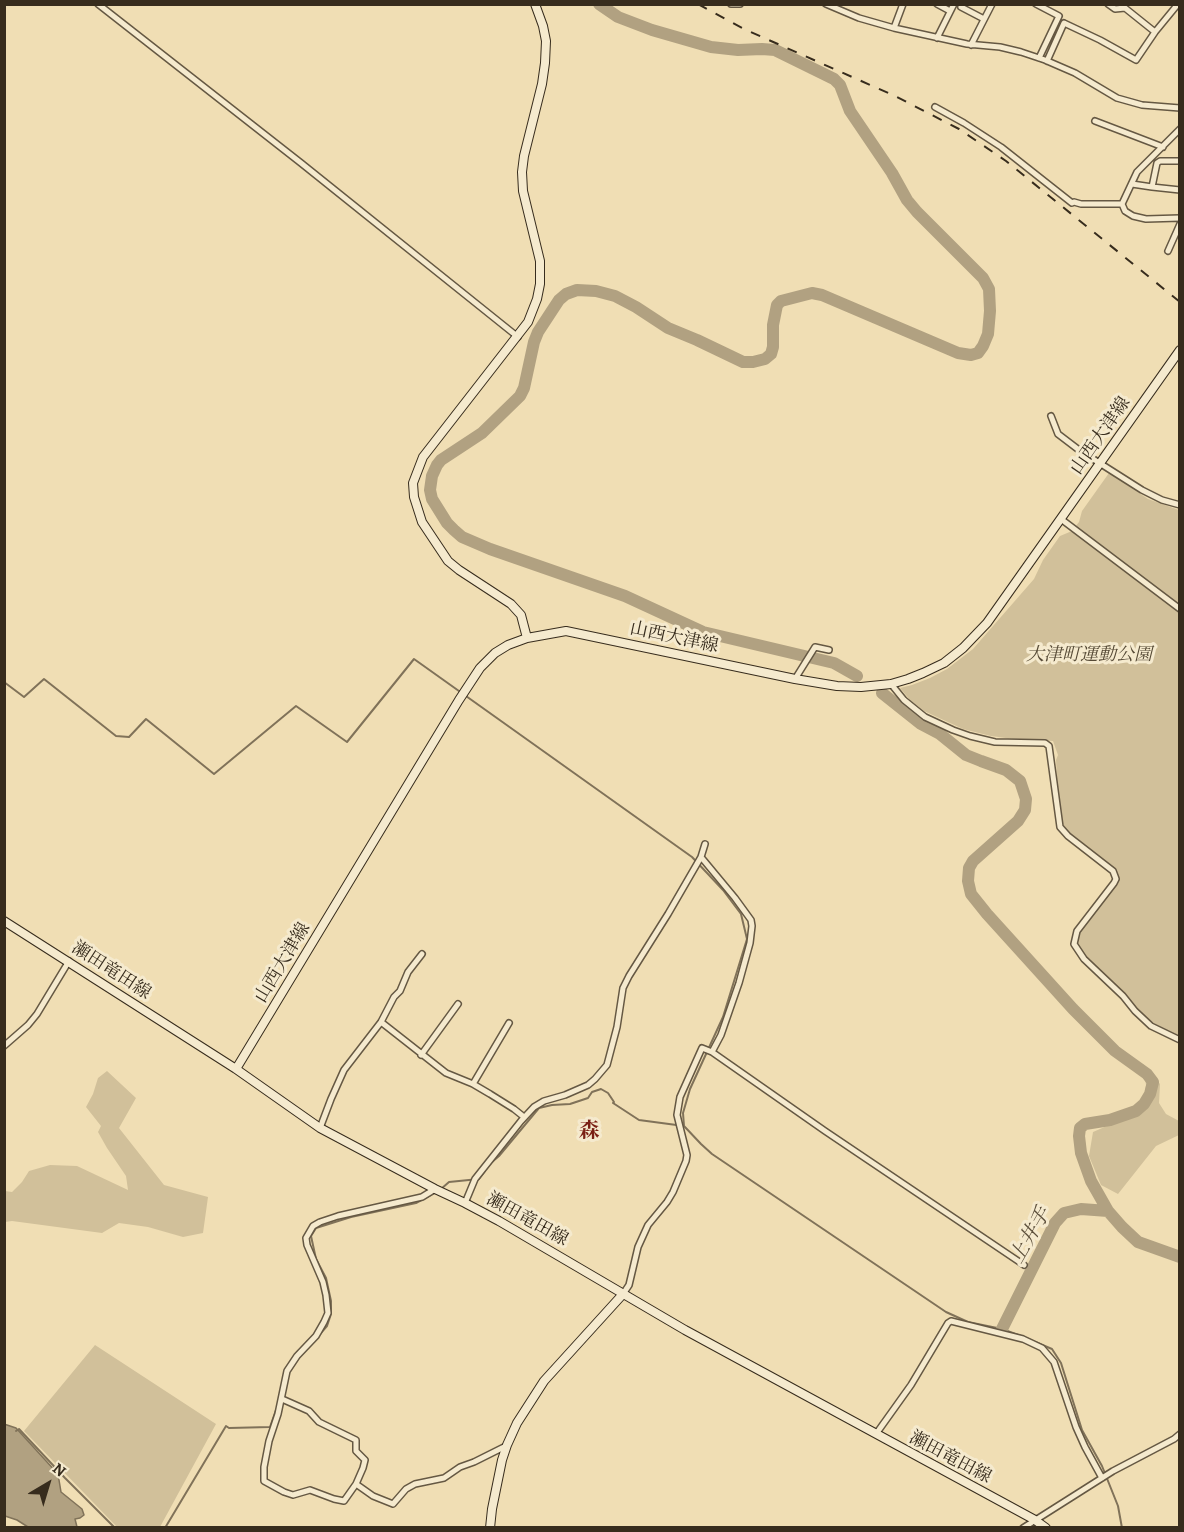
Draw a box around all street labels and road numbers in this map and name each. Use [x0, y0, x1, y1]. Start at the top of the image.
street label: 山西大津線 [1066, 393, 1136, 479]
street label: 山西大津線 [628, 618, 720, 658]
street label: 山西大津線 [251, 919, 315, 1007]
street label: 瀬田竜田線 [67, 937, 155, 1005]
street label: 瀬田竜田線 [482, 1189, 572, 1251]
street label: 瀬田竜田線 [905, 1427, 995, 1489]

